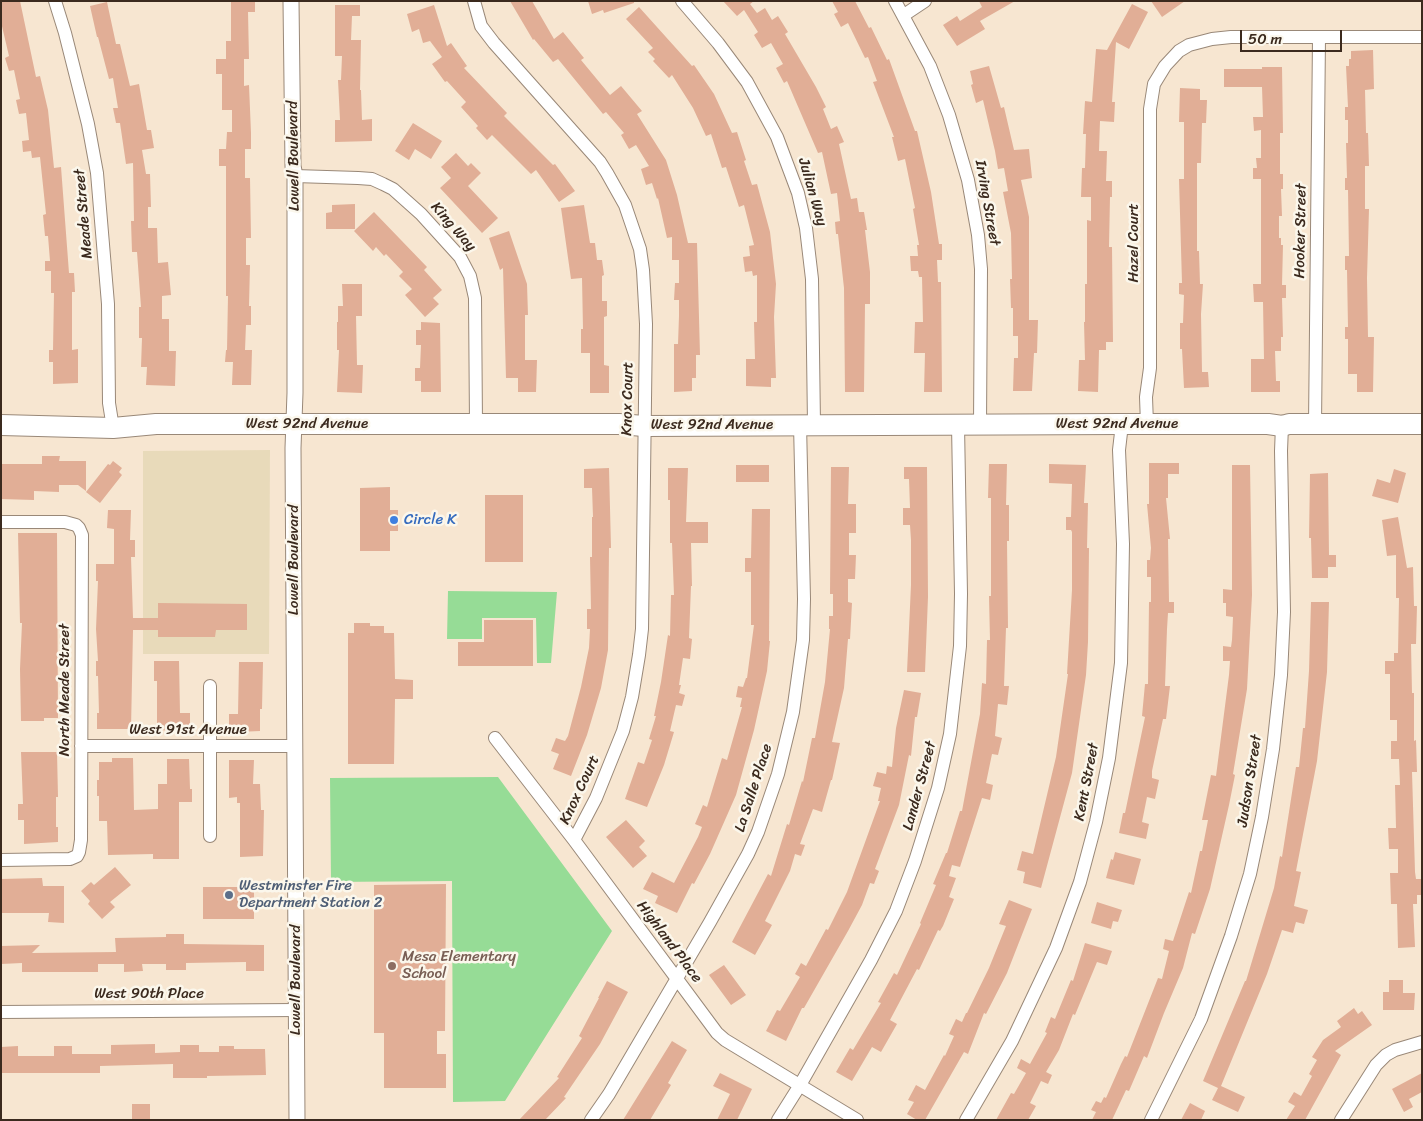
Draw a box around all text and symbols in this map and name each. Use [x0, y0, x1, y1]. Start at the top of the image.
scale bar [1243, 20, 1346, 52]
text: 50 m [1248, 26, 1282, 52]
street label: Lowell Boulevard [284, 101, 304, 211]
street label: Julian Way [794, 156, 830, 228]
street label: Irving Street [971, 159, 1003, 247]
street label: Meade Street [71, 168, 97, 260]
street label: Hooker Street [1291, 184, 1311, 278]
street label: King Way [427, 199, 479, 255]
street label: Hazel Court [1125, 204, 1143, 282]
street label: Knox Court [618, 362, 638, 436]
street label: West 92nd Avenue [246, 415, 368, 433]
street label: West 92nd Avenue [1056, 415, 1178, 433]
street label: West 92nd Avenue [651, 416, 773, 434]
street label: Lowell Boulevard [285, 505, 303, 615]
place label: Circle K [404, 511, 456, 529]
marker: Circle K [388, 514, 400, 526]
street label: North Meade Street [56, 624, 74, 756]
street label: West 91st Avenue [129, 721, 247, 739]
street label: Judson Street [1234, 734, 1266, 828]
street label: Lander Street [899, 739, 941, 833]
street label: La Salle Place [731, 742, 777, 834]
street label: Kent Street [1071, 742, 1103, 822]
street label: Knox Court [556, 753, 604, 827]
place label: Westminster Fire Department Station 2 [239, 877, 382, 912]
marker: Westminster Fire Department Station 2 [223, 889, 235, 901]
street label: Highland Place [632, 897, 706, 987]
street label: Lowell Boulevard [287, 925, 305, 1035]
place label: Mesa Elementary School [402, 948, 516, 983]
marker: Mesa Elementary School [386, 960, 398, 972]
street label: West 90th Place [94, 985, 204, 1003]

